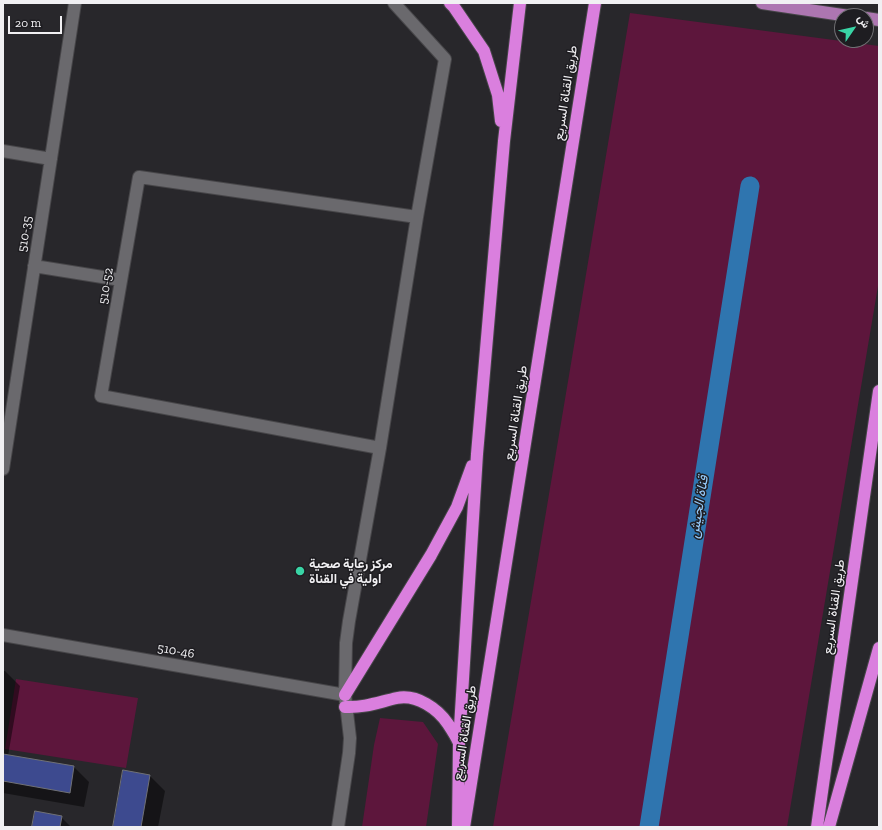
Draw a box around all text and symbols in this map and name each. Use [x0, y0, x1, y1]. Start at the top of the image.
scale bar [10, 8, 64, 34]
north arrow [834, 8, 874, 48]
text: ش [854, 12, 873, 31]
text: 20 m [15, 16, 41, 30]
street label: طريق القناة السريع [551, 44, 581, 142]
street label: 510-35 [14, 215, 36, 253]
street label: 510-52 [95, 266, 117, 306]
street label: طريق القناة السريع [501, 364, 531, 462]
water label: قناة الجيش [686, 474, 712, 540]
place label: مركز رعاية صحية اولية في القناة [309, 556, 393, 587]
street label: طريق القناة السريع [820, 558, 848, 656]
marker: مركز رعاية صحية اولية في القناة [294, 565, 306, 577]
street label: 510-46 [156, 640, 196, 662]
street label: طريق القناة السريع [450, 684, 480, 782]

